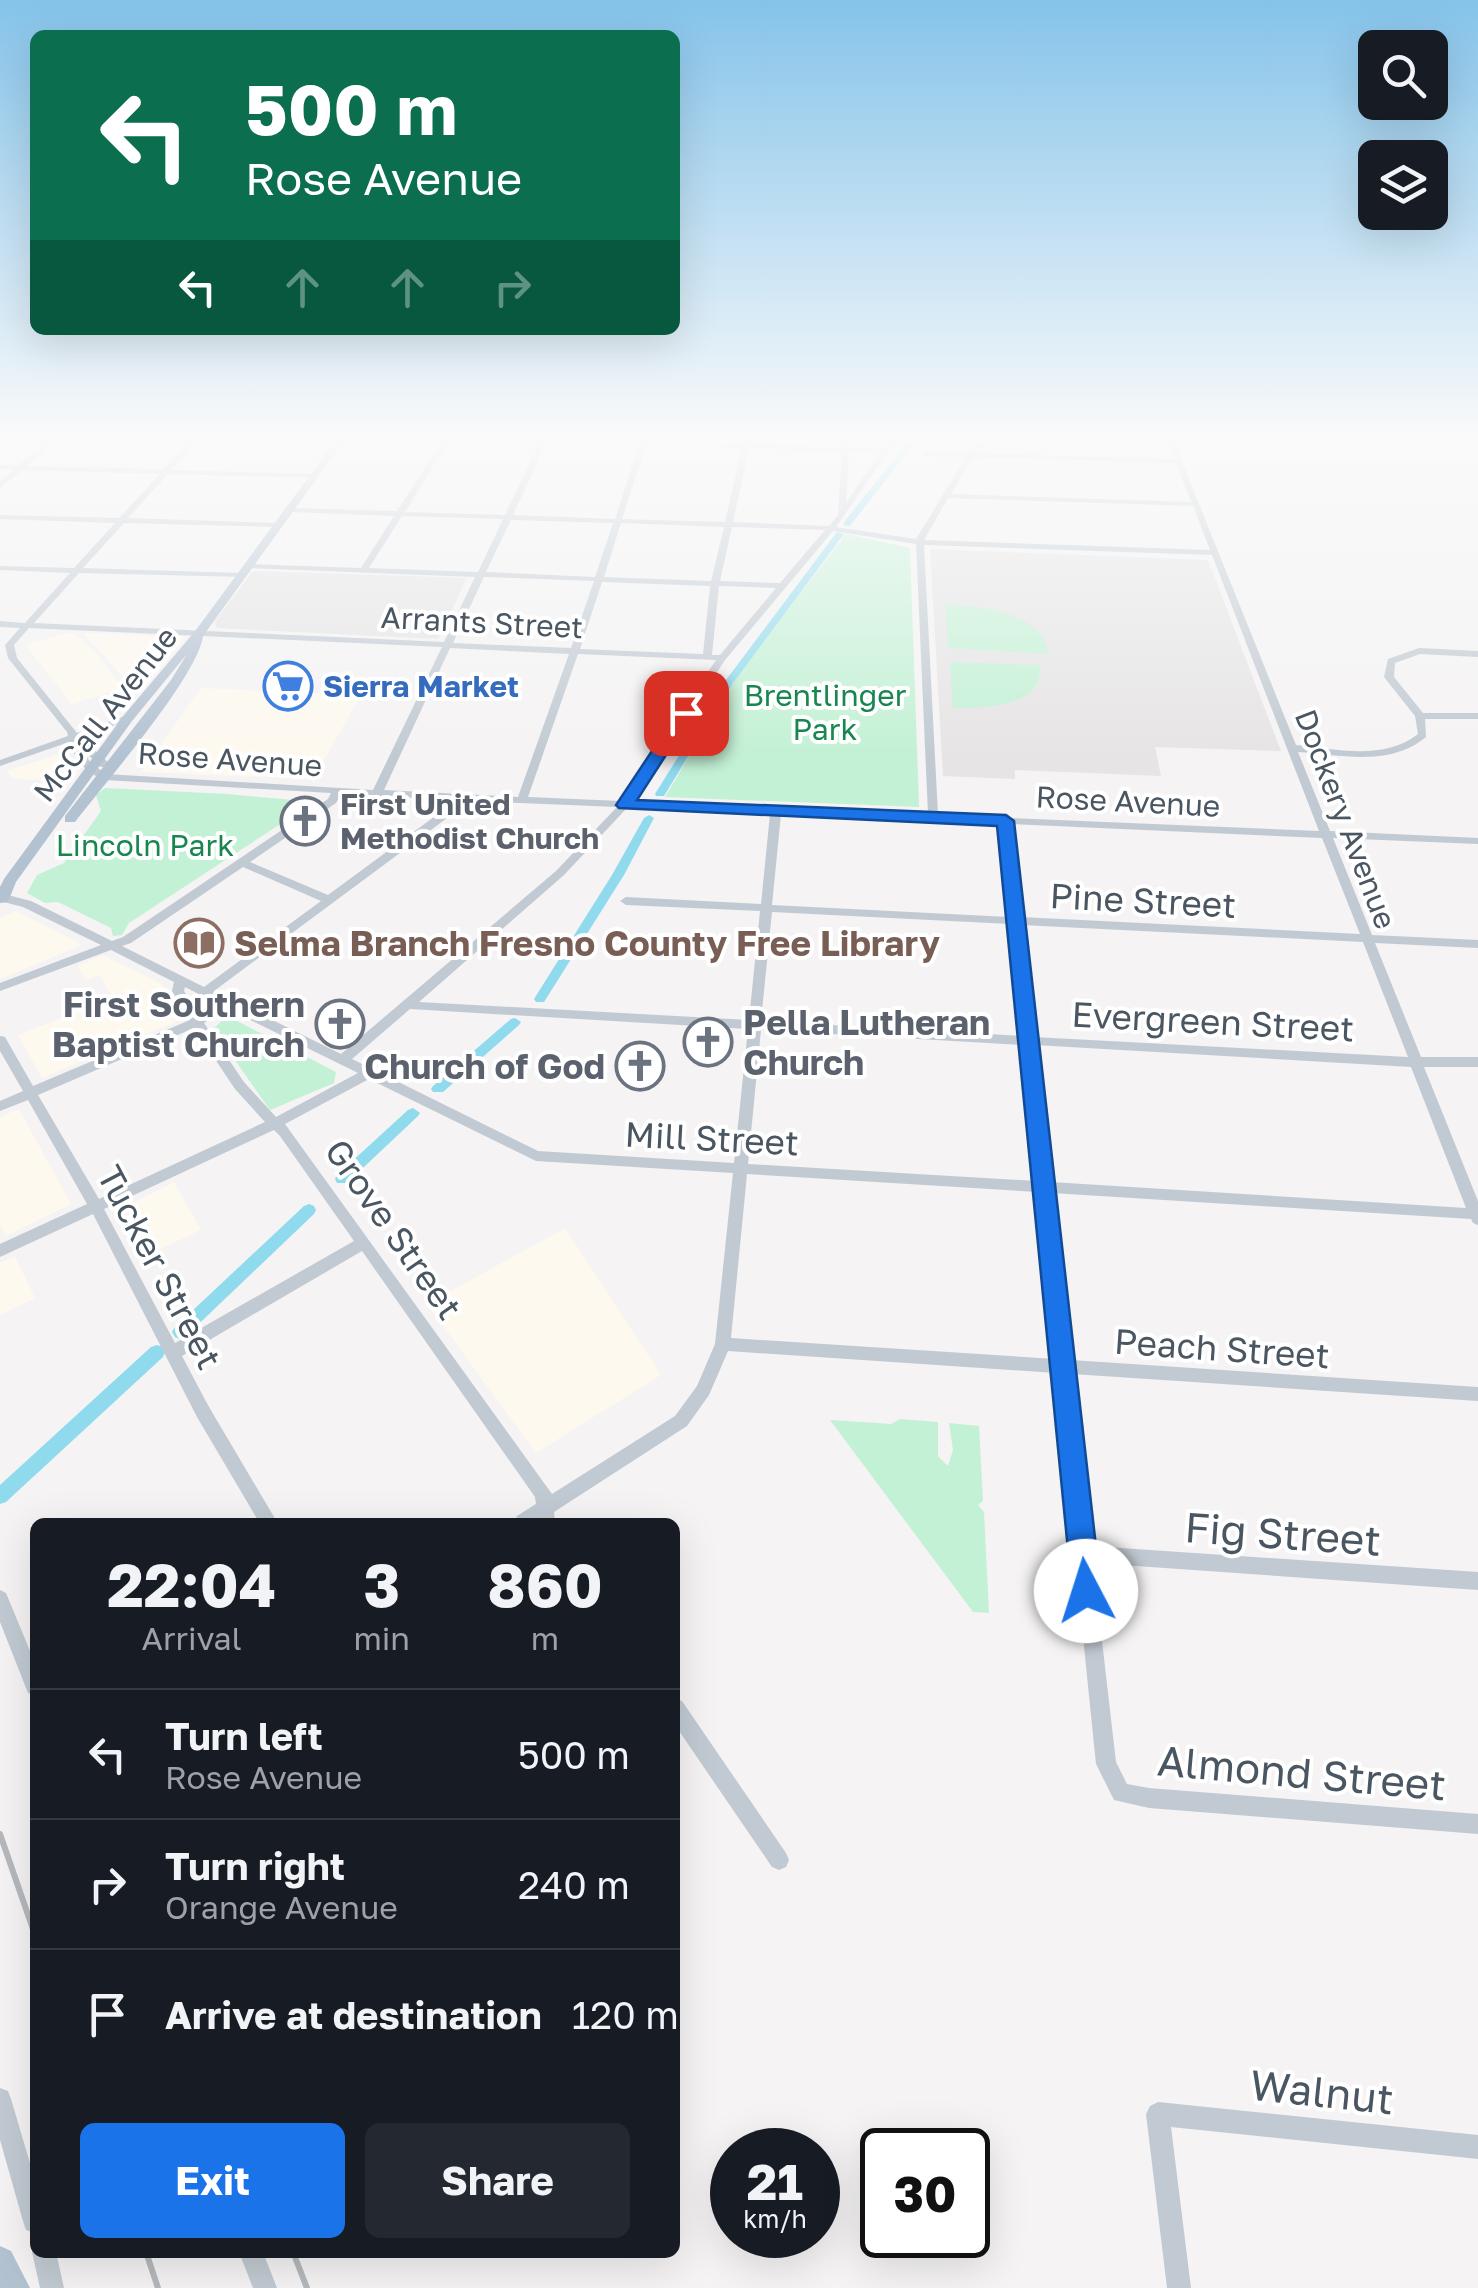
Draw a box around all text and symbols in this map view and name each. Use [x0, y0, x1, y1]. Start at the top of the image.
map controls [1358, 30, 1448, 230]
button: search [1358, 30, 1448, 120]
text: 500 m [245, 66, 457, 150]
icon: left [80, 70, 210, 200]
button: layers [1358, 140, 1448, 230]
text: Rose Avenue [245, 151, 522, 205]
icon: left [170, 260, 225, 315]
icon: ahead [275, 260, 330, 315]
icon: ahead [380, 260, 435, 315]
icon: right [485, 260, 540, 315]
street label: Arrants Street [380, 599, 584, 645]
street label: McCall Avenue [26, 619, 184, 809]
supermarket icon: Sierra Market [262, 660, 314, 712]
place label: Sierra Market [323, 668, 519, 704]
pin [644, 671, 729, 756]
park label: Brentlinger Park [744, 677, 907, 747]
icon: arrive [659, 686, 714, 741]
street label: Dockery Avenue [1288, 704, 1404, 934]
street label: Rose Avenue [137, 735, 323, 783]
street label: Rose Avenue [1035, 778, 1221, 824]
place label: First United Methodist Church [340, 786, 599, 856]
church icon: First United Methodist Church [279, 795, 331, 847]
park label: Lincoln Park [56, 827, 234, 863]
street label: Pine Street [1049, 874, 1237, 926]
library icon: Selma Branch Fresno County Free Library [173, 917, 225, 969]
place label: Selma Branch Fresno County Free Library [234, 922, 940, 964]
place label: First Southern Baptist Church [52, 983, 305, 1065]
street label: Evergreen Street [1071, 993, 1355, 1049]
church icon: First Southern Baptist Church [314, 998, 366, 1050]
place label: Pella Lutheran Church [743, 1001, 990, 1083]
church icon: Pella Lutheran Church [682, 1016, 734, 1068]
church icon: Church of God [614, 1040, 666, 1092]
place label: Church of God [364, 1045, 605, 1087]
street label: Mill Street [624, 1112, 800, 1164]
street label: Grove Street [317, 1131, 471, 1327]
street label: Tucker Street [89, 1158, 231, 1376]
street label: Peach Street [1113, 1320, 1331, 1376]
street label: Fig Street [1183, 1501, 1383, 1565]
position arrow [1034, 1539, 1138, 1643]
text: 22:04 [107, 1548, 276, 1620]
text: 3 [363, 1548, 400, 1620]
text: 860 [487, 1548, 603, 1620]
text: Arrival [142, 1619, 242, 1657]
text: min [353, 1619, 410, 1657]
text: m [531, 1619, 559, 1657]
text: Turn left [165, 1713, 323, 1758]
icon: left [80, 1727, 135, 1782]
text: 500 m [518, 1732, 630, 1777]
street label: Almond Street [1156, 1734, 1448, 1810]
text: Rose Avenue [165, 1758, 362, 1796]
text: Turn right [165, 1843, 345, 1888]
icon: right [80, 1857, 135, 1912]
text: 240 m [518, 1862, 630, 1907]
text: Orange Avenue [165, 1888, 398, 1926]
icon: arrive [80, 1987, 135, 2042]
text: Arrive at destination [165, 1992, 542, 2037]
text: 120 m [572, 1992, 679, 2037]
street label: Walnut [1248, 2059, 1396, 2123]
button: Exit [80, 2123, 345, 2238]
button: Share [365, 2123, 630, 2238]
speed limit sign: 30 [860, 2128, 990, 2258]
text: 21 [747, 2151, 803, 2211]
text: km/h [743, 2203, 807, 2234]

